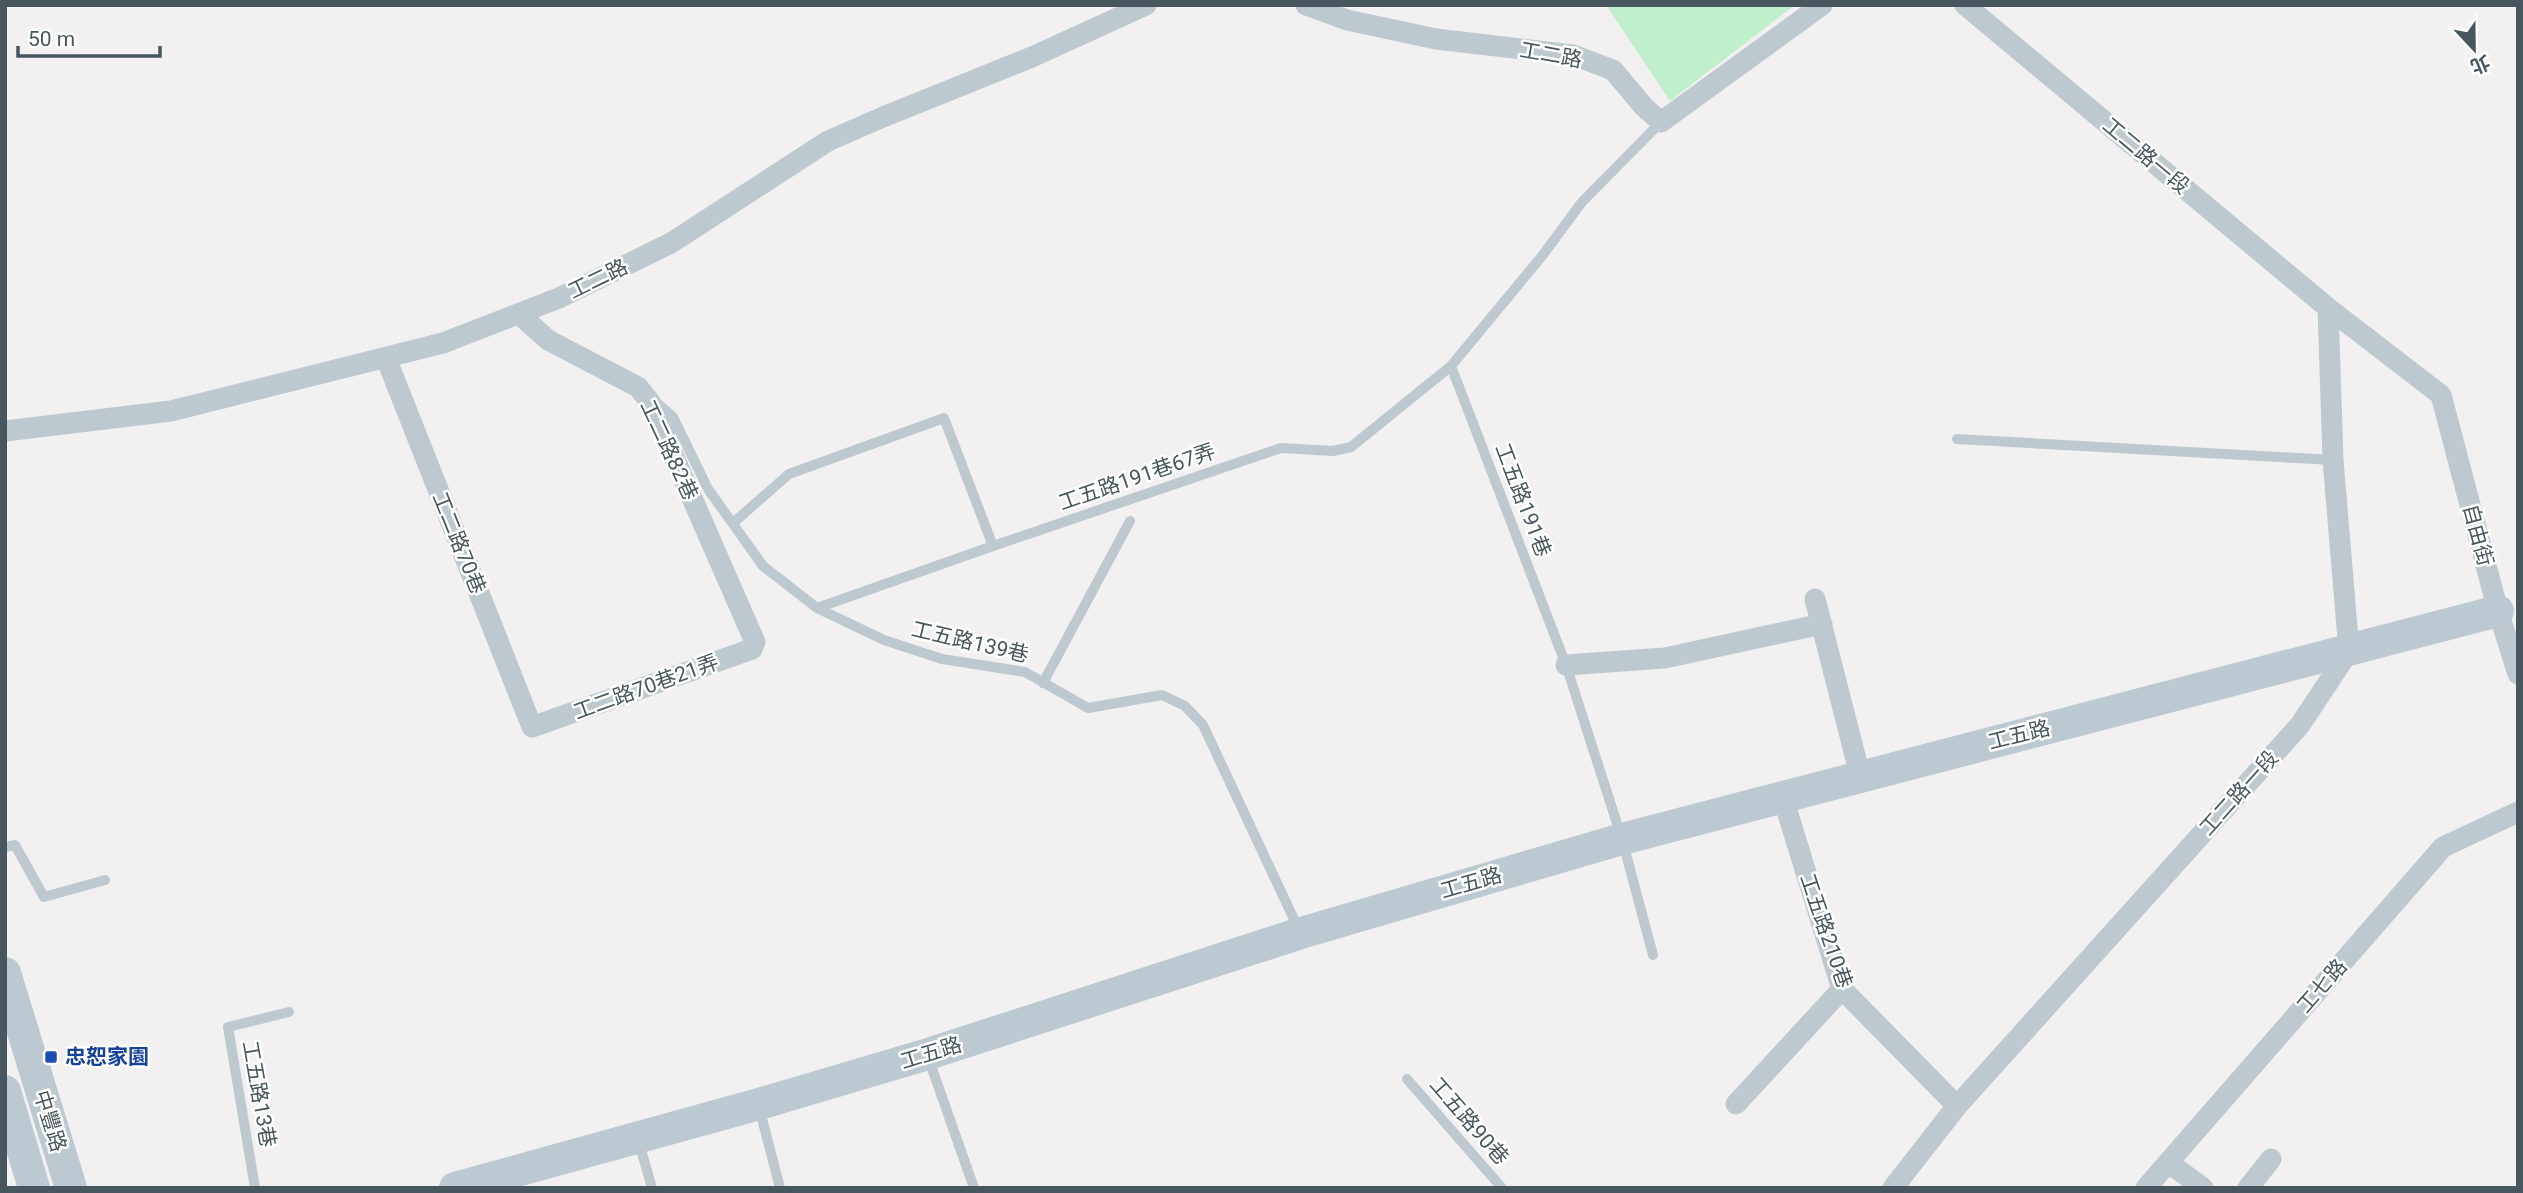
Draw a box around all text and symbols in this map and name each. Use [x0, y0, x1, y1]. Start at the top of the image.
scale bar [18, 14, 159, 58]
north arrow [2439, 14, 2509, 84]
text: 50 m [28, 27, 75, 51]
street label: 工二路 [1518, 38, 1584, 72]
text: 北 [2467, 50, 2493, 79]
street label: 工二路一段 [2098, 113, 2194, 199]
street label: 工二路 [564, 254, 632, 304]
street label: 工二路82巷 [635, 396, 703, 504]
street label: 工五路191巷67弄 [1056, 439, 1218, 515]
street label: 工五路191巷 [1490, 440, 1556, 560]
street label: 工二路70巷 [428, 489, 490, 597]
street label: 自由街 [2458, 501, 2498, 569]
street label: 工五路139巷 [909, 617, 1031, 667]
street label: 工二路70巷21弄 [570, 650, 722, 724]
street label: 工五路 [1986, 716, 2052, 754]
street label: 工二路一段 [2195, 746, 2283, 840]
street label: 工五路 [1437, 863, 1505, 903]
street label: 工五路210巷 [1795, 871, 1857, 991]
street label: 工七路 [2292, 954, 2352, 1018]
street label: 工五路 [897, 1032, 965, 1074]
street label: 工五路13巷 [238, 1039, 280, 1149]
place label: 忠恕家園 [65, 1045, 149, 1069]
marker: 忠恕家園 [43, 1049, 59, 1065]
street label: 工五路90巷 [1425, 1073, 1513, 1169]
street label: 中豐路 [29, 1087, 71, 1155]

